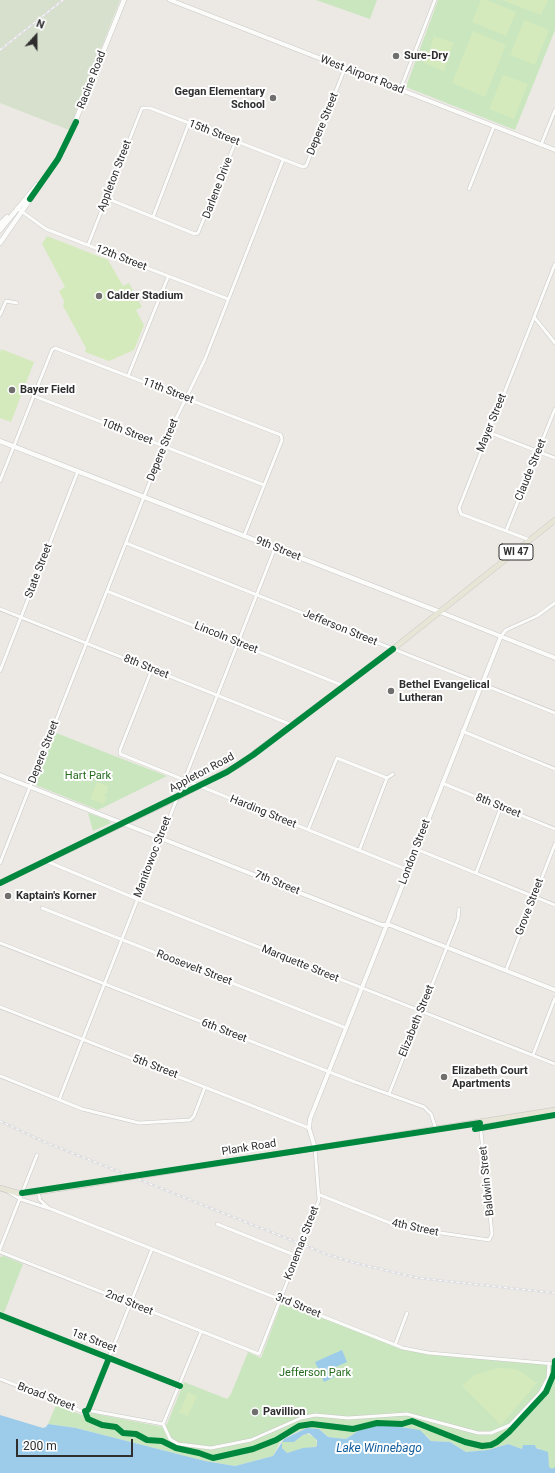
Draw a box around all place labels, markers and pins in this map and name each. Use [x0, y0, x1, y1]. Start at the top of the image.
place label: Sure-Dry [404, 49, 448, 63]
marker: Sure-Dry [391, 51, 401, 61]
place label: Gegan Elementary School [175, 85, 265, 111]
marker: Gegan Elementary School [268, 93, 278, 103]
place label: Calder Stadium [107, 289, 183, 303]
marker: Calder Stadium [94, 291, 104, 301]
place label: Bayer Field [20, 383, 75, 397]
marker: Bayer Field [7, 385, 17, 395]
place label: Bethel Evangelical Lutheran [399, 678, 490, 704]
marker: Bethel Evangelical Lutheran [386, 686, 396, 696]
place label: Kaptain's Korner [16, 889, 96, 903]
marker: Kaptain's Korner [3, 891, 13, 901]
place label: Elizabeth Court Apartments [452, 1064, 528, 1090]
marker: Elizabeth Court Apartments [439, 1072, 449, 1082]
place label: Pavillion [263, 1405, 305, 1419]
marker: Pavillion [250, 1407, 260, 1417]

